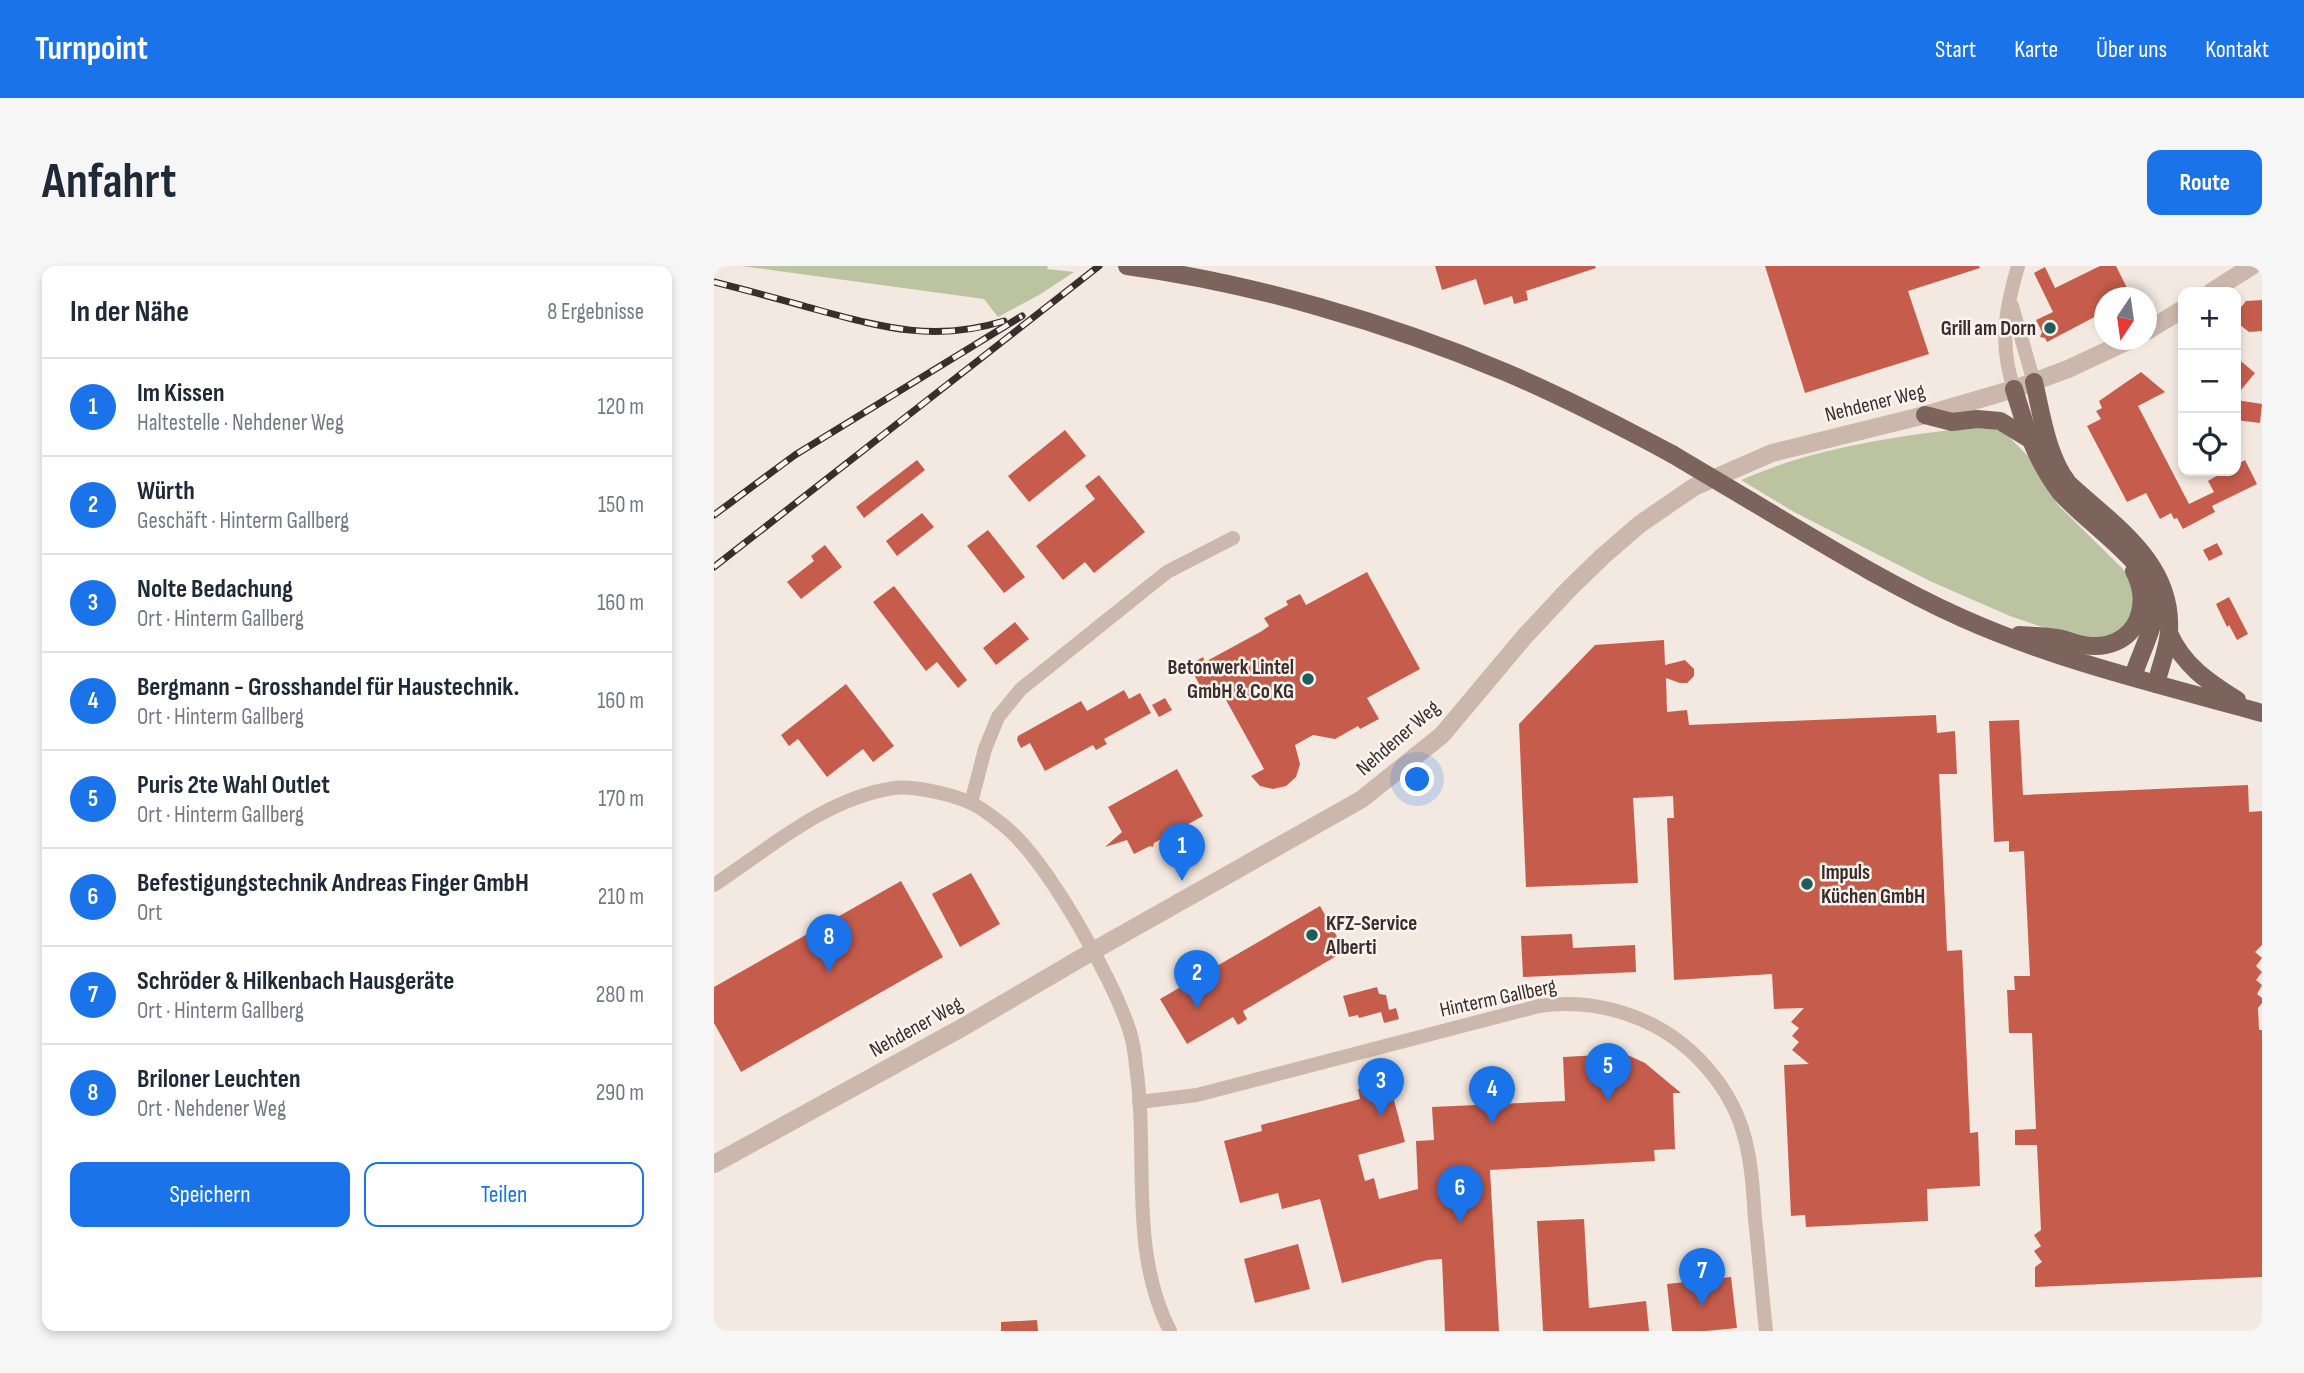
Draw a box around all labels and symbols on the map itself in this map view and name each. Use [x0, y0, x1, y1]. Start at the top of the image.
north arrow [2094, 287, 2157, 350]
place label: Grill am Dorn [1941, 316, 2036, 341]
marker: Grill am Dorn [2042, 320, 2058, 336]
street label: Nehdener Weg [1822, 378, 1928, 428]
place label: Betonwerk Lintel GmbH & Co KG [1168, 655, 1294, 704]
marker: Betonwerk Lintel GmbH & Co KG [1300, 671, 1316, 687]
street label: Nehdener Weg [1351, 695, 1445, 781]
your location [1400, 762, 1434, 796]
pin: 1 [1159, 823, 1205, 881]
place label: Impuls Küchen GmbH [1821, 860, 1925, 909]
marker: Impuls Küchen GmbH [1799, 876, 1815, 892]
place label: KFZ-Service Alberti [1325, 911, 1417, 960]
pin: 8 [806, 914, 852, 972]
marker: KFZ-Service Alberti [1304, 927, 1320, 943]
pin: 2 [1174, 950, 1220, 1008]
street label: Hinterm Gallberg [1437, 973, 1559, 1023]
street label: Nehdener Weg [865, 991, 967, 1063]
pin: 5 [1585, 1043, 1631, 1101]
pin: 3 [1358, 1058, 1404, 1116]
pin: 4 [1469, 1066, 1515, 1124]
pin: 6 [1437, 1165, 1483, 1223]
pin: 7 [1679, 1248, 1725, 1306]

